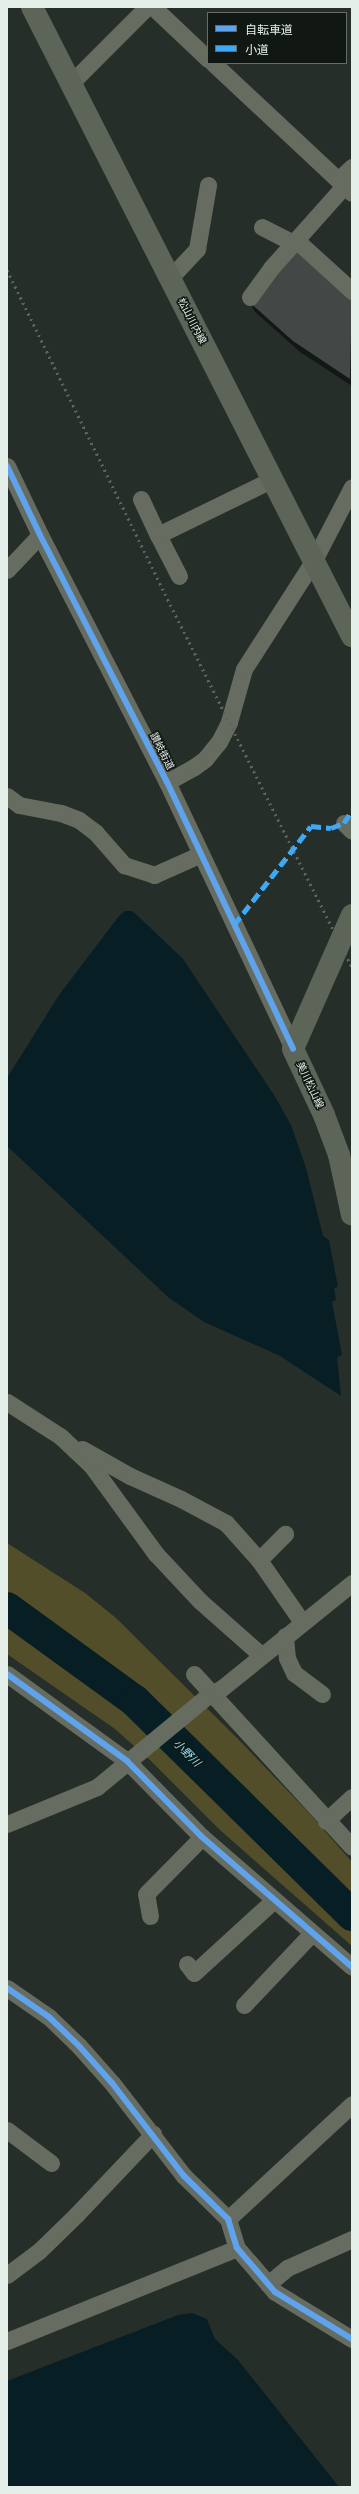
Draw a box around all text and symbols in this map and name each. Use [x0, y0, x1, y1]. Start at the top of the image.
legend [207, 12, 347, 64]
text: 自転車道 [245, 22, 293, 37]
text: 小道 [245, 42, 269, 57]
street label: 松山川内線 [175, 296, 209, 346]
street label: 讃岐街道 [148, 730, 176, 772]
street label: 美川松山線 [294, 1060, 326, 1110]
water label: 小野川 [171, 1737, 203, 1769]

